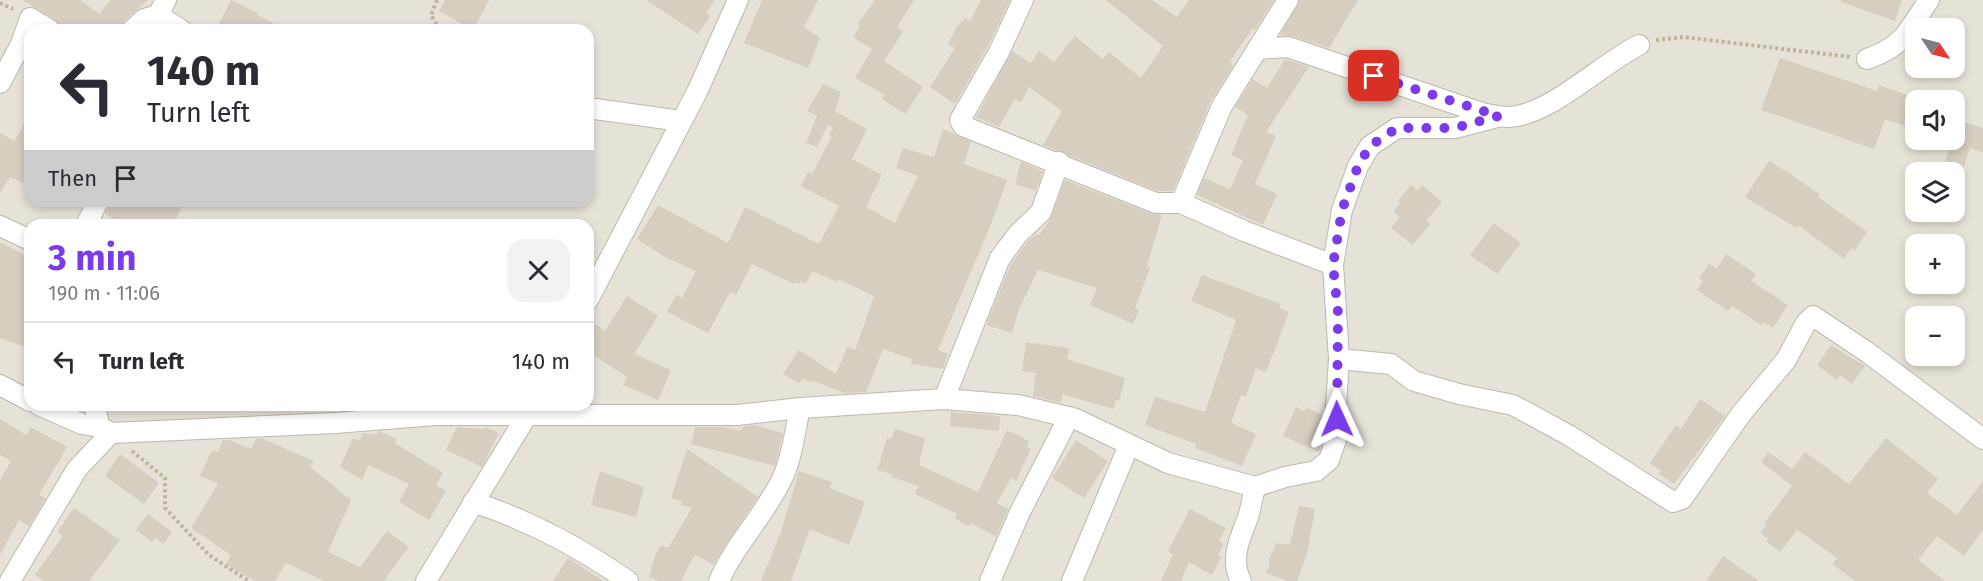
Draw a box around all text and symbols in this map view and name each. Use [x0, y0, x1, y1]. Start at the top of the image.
north arrow [1905, 18, 1965, 78]
map controls [1905, 18, 1965, 366]
text: 140 m [147, 46, 260, 96]
icon: left [48, 48, 126, 126]
pin [1348, 50, 1399, 101]
icon: arrive [1357, 59, 1390, 92]
button: sound [1905, 90, 1965, 150]
text: Turn left [147, 97, 250, 129]
icon: arrive [109, 162, 142, 195]
button: layers [1905, 162, 1965, 222]
text: Then [48, 165, 97, 192]
button: + [1905, 234, 1965, 294]
text: 3 min [48, 236, 137, 280]
button: close [507, 239, 570, 302]
text: 190 m · 11:06 [48, 281, 160, 305]
button: − [1905, 306, 1965, 366]
icon: left [48, 345, 81, 378]
text: Turn left [99, 348, 184, 375]
text: 140 m [512, 348, 570, 375]
position arrow [1305, 387, 1369, 451]

